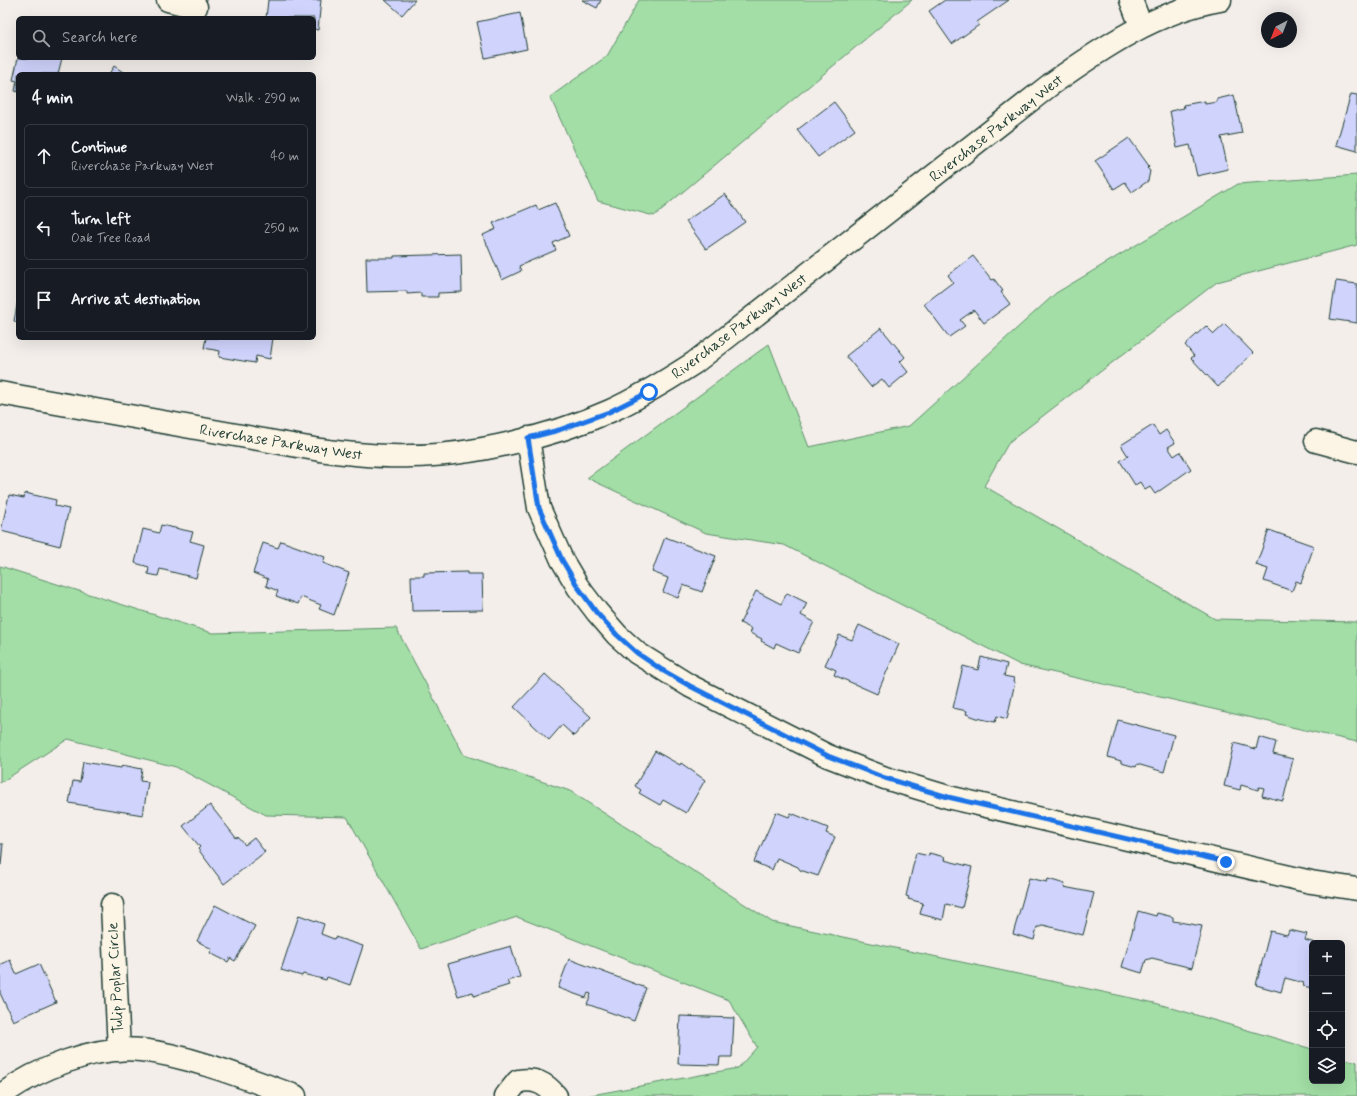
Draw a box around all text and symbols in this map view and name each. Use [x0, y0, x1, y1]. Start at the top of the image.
north arrow [1261, 12, 1297, 48]
search box [16, 16, 316, 60]
icon: search [30, 27, 52, 49]
text: Search here [62, 28, 138, 48]
street label: Riverchase Parkway West [926, 70, 1068, 187]
text: 4 min [32, 87, 73, 109]
text: Walk · 290 m [226, 90, 300, 107]
text: Continue [71, 138, 127, 158]
icon: ahead [33, 145, 55, 167]
text: 40 m [270, 148, 299, 165]
text: Riverchase Parkway West [71, 158, 214, 175]
text: Turn left [71, 210, 131, 230]
icon: left [33, 217, 55, 239]
text: 250 m [264, 220, 299, 237]
text: Oak Tree Road [71, 230, 150, 247]
street label: Riverchase Parkway West [668, 269, 812, 384]
icon: arrive [33, 289, 55, 311]
text: Arrive at destination [71, 290, 200, 310]
route start [640, 383, 658, 401]
street label: Riverchase Parkway West [198, 420, 364, 466]
route end [1217, 853, 1235, 871]
street label: Tulip Poplar Circle [103, 922, 129, 1034]
map controls [1309, 940, 1345, 1084]
button: + [1309, 940, 1345, 976]
button: − [1309, 976, 1345, 1012]
button: locate [1309, 1012, 1345, 1048]
button: layers [1309, 1048, 1345, 1084]

